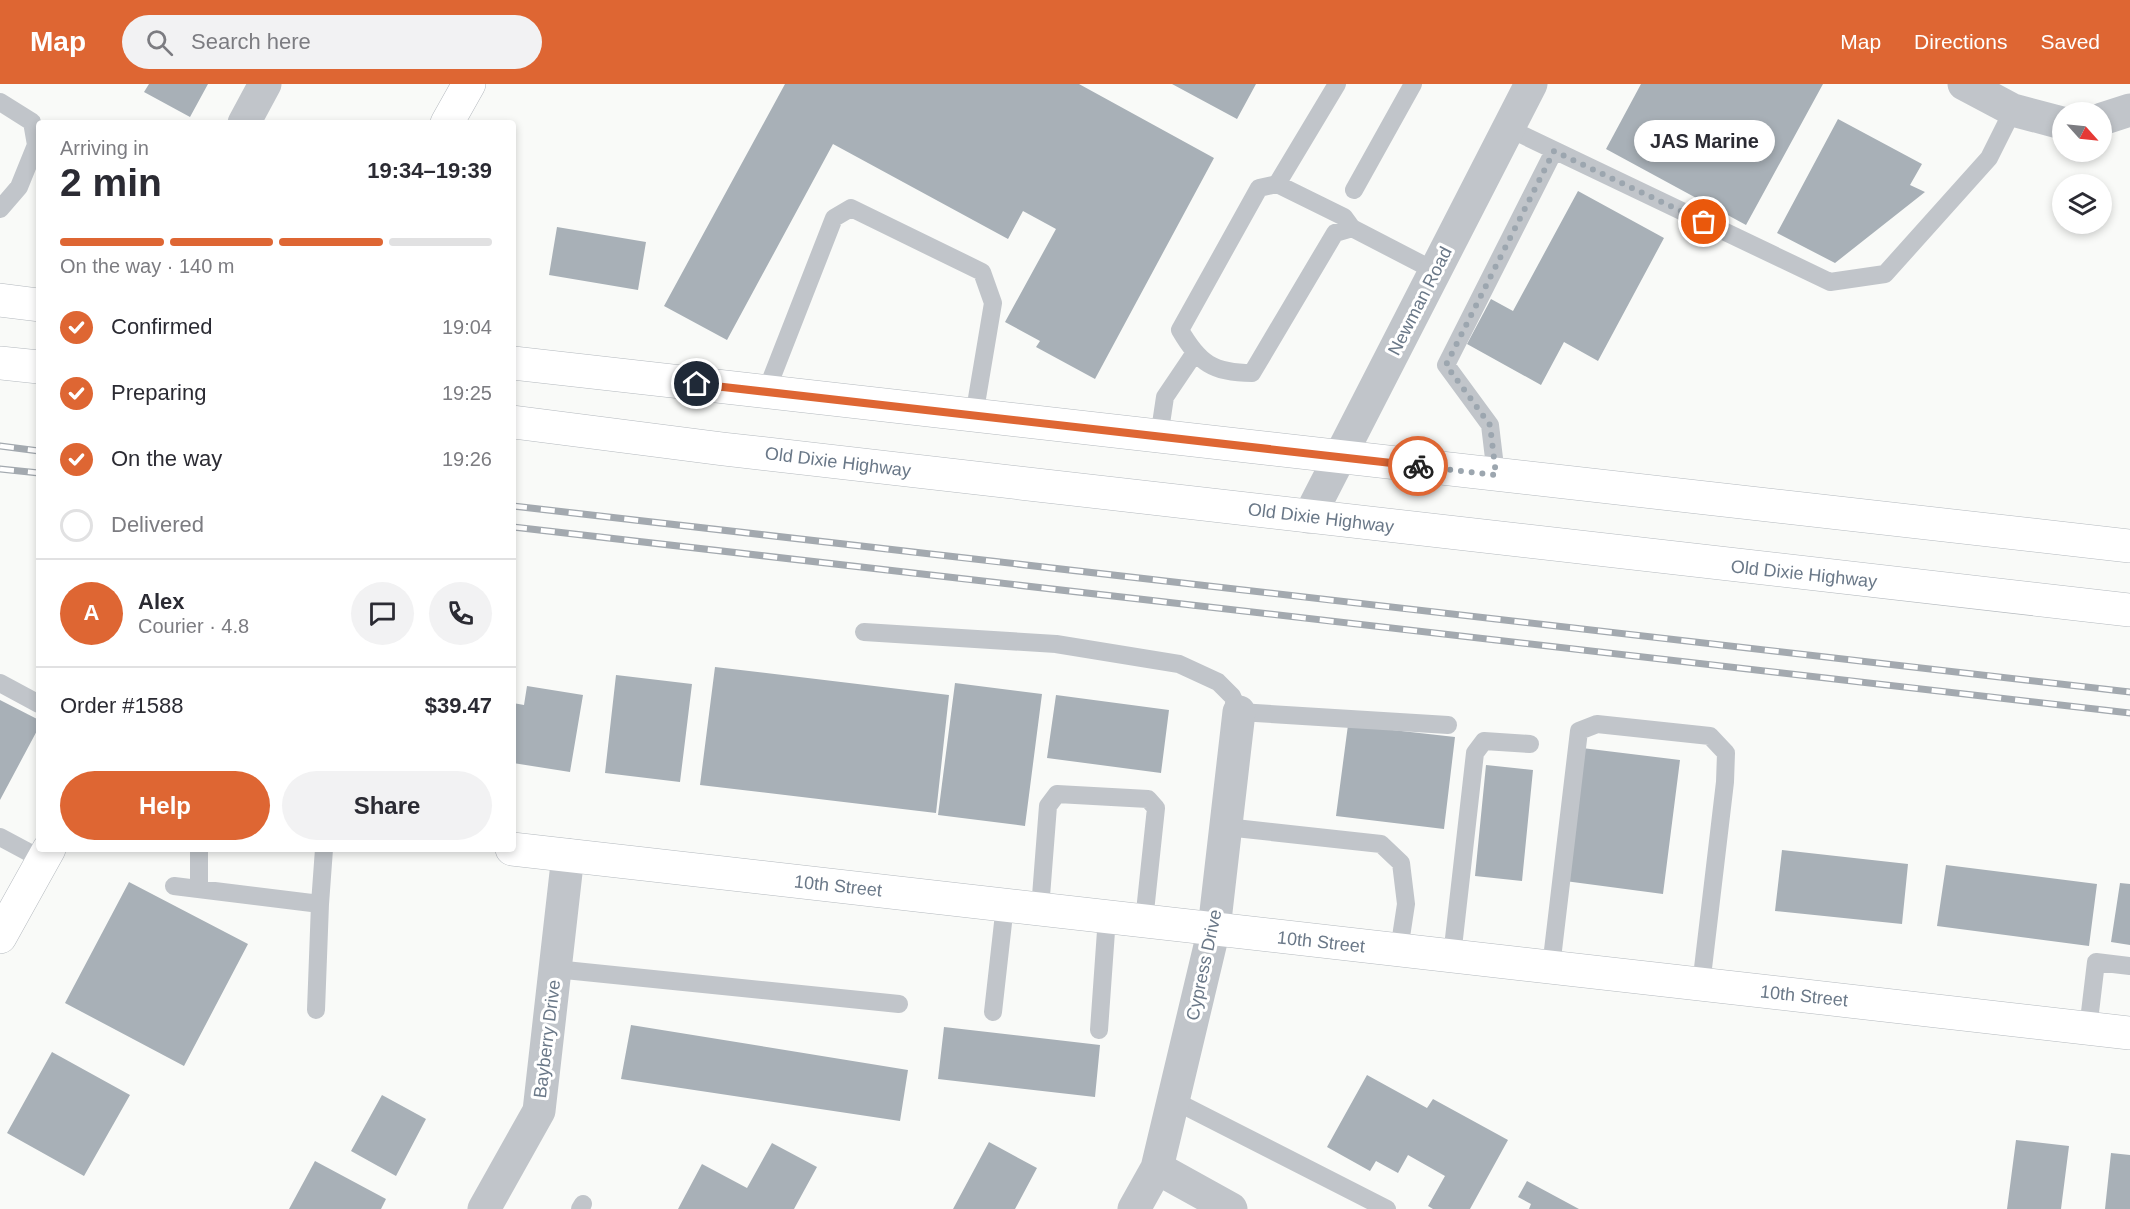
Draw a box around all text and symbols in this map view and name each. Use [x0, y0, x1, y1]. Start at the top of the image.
search box [122, 15, 542, 69]
text: Map [30, 26, 86, 57]
icon: search [143, 26, 176, 59]
text: Search here [191, 29, 311, 54]
text: Map [1840, 30, 1881, 53]
text: Directions [1914, 30, 2007, 53]
text: Saved [2040, 30, 2100, 53]
north arrow [2052, 102, 2112, 162]
map controls [2052, 102, 2112, 234]
callout: JAS Marine [1634, 120, 1774, 162]
text: JAS Marine [1650, 130, 1759, 152]
text: Arriving in [60, 137, 149, 159]
text: 19:34–19:39 [367, 158, 492, 183]
text: 2 min [60, 161, 162, 204]
button: layers [2052, 174, 2112, 234]
pin [1678, 196, 1729, 247]
icon: bag [1687, 205, 1720, 238]
street label: Newman Road [1384, 243, 1456, 359]
text: On the way · 140 m [60, 255, 235, 277]
icon: check [60, 311, 93, 344]
text: Confirmed [111, 314, 212, 339]
text: 19:04 [442, 316, 492, 338]
pin [671, 358, 722, 409]
icon: home [680, 367, 713, 400]
icon: check [60, 377, 93, 410]
text: Preparing [111, 380, 206, 405]
text: 19:25 [442, 382, 492, 404]
courier [1388, 436, 1448, 496]
icon: check [60, 443, 93, 476]
street label: Old Dixie Highway [764, 443, 912, 481]
text: On the way [111, 446, 222, 471]
text: 19:26 [442, 448, 492, 470]
icon: bike [1402, 450, 1435, 483]
street label: Old Dixie Highway [1247, 499, 1395, 537]
text: Delivered [111, 512, 204, 537]
street label: Old Dixie Highway [1730, 556, 1878, 592]
button: chat [351, 582, 414, 645]
button: phone [429, 582, 492, 645]
text: Alex [138, 589, 184, 614]
text: A [84, 600, 99, 625]
text: Courier · 4.8 [138, 615, 249, 637]
text: Order #1588 [60, 693, 184, 718]
text: $39.47 [425, 693, 492, 718]
button: Help [60, 771, 270, 840]
button: Share [282, 771, 492, 840]
street label: 10th Street [793, 871, 883, 901]
street label: Cypress Drive [1182, 908, 1226, 1022]
street label: 10th Street [1276, 927, 1366, 957]
street label: Bayberry Drive [530, 979, 564, 1099]
street label: 10th Street [1759, 981, 1849, 1011]

